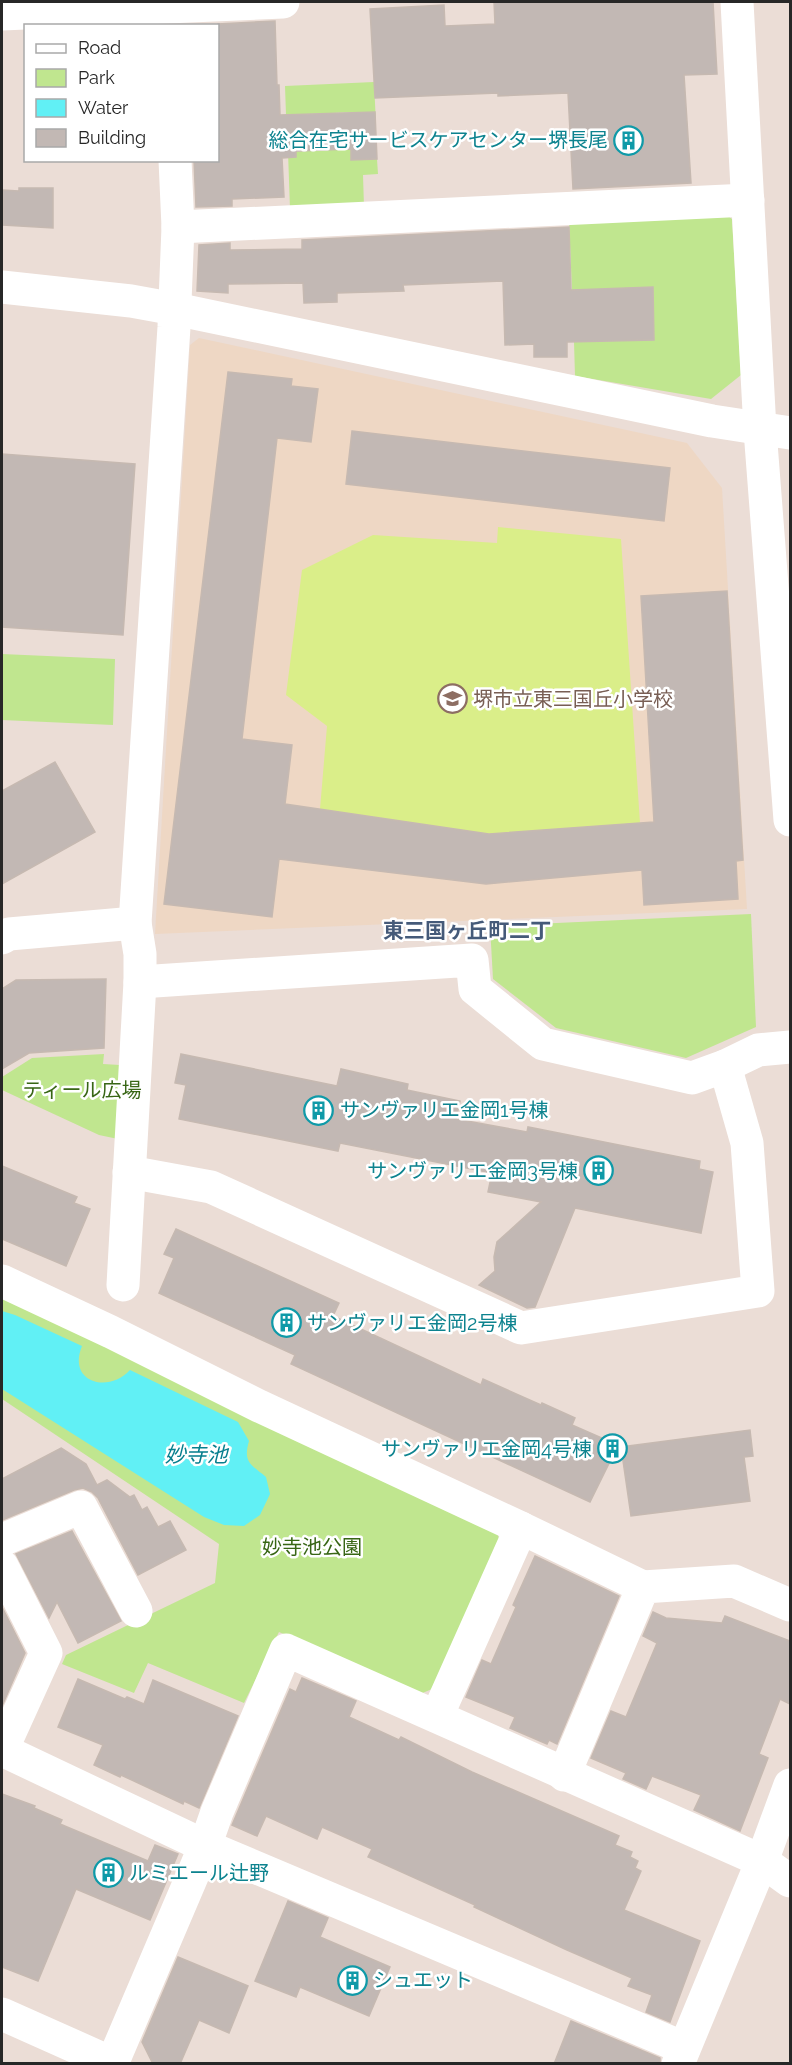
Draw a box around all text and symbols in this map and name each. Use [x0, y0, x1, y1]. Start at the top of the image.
legend [24, 24, 219, 162]
text: Road [78, 37, 121, 58]
text: Park [78, 67, 115, 88]
text: Water [78, 97, 129, 118]
building icon: 総合在宅サービスケアセンター堺長尾 [613, 124, 645, 156]
text: Building [78, 127, 146, 148]
place label: 総合在宅サービスケアセンター堺長尾 [268, 128, 608, 152]
school or university icon: 堺市立東三国丘小学校 [436, 683, 468, 715]
place label: 堺市立東三国丘小学校 [473, 687, 673, 711]
district label: 東三国ヶ丘町二丁 [383, 918, 551, 943]
park label: ティール広場 [23, 1078, 141, 1102]
building icon: サンヴァリエ金岡1号棟 [303, 1094, 335, 1126]
place label: サンヴァリエ金岡1号棟 [340, 1098, 549, 1122]
building icon: サンヴァリエ金岡3号棟 [583, 1155, 615, 1187]
place label: サンヴァリエ金岡3号棟 [367, 1159, 578, 1183]
building icon: サンヴァリエ金岡2号棟 [270, 1307, 302, 1339]
place label: サンヴァリエ金岡2号棟 [307, 1311, 517, 1335]
building icon: サンヴァリエ金岡4号棟 [597, 1433, 629, 1465]
place label: サンヴァリエ金岡4号棟 [381, 1437, 592, 1461]
water label: 妙寺池 [165, 1442, 229, 1467]
park label: 妙寺池公園 [262, 1535, 362, 1559]
building icon: ルミエール辻野 [92, 1857, 124, 1889]
place label: ルミエール辻野 [129, 1861, 269, 1885]
building icon: シュエット [336, 1964, 368, 1996]
place label: シュエット [373, 1968, 473, 1992]

